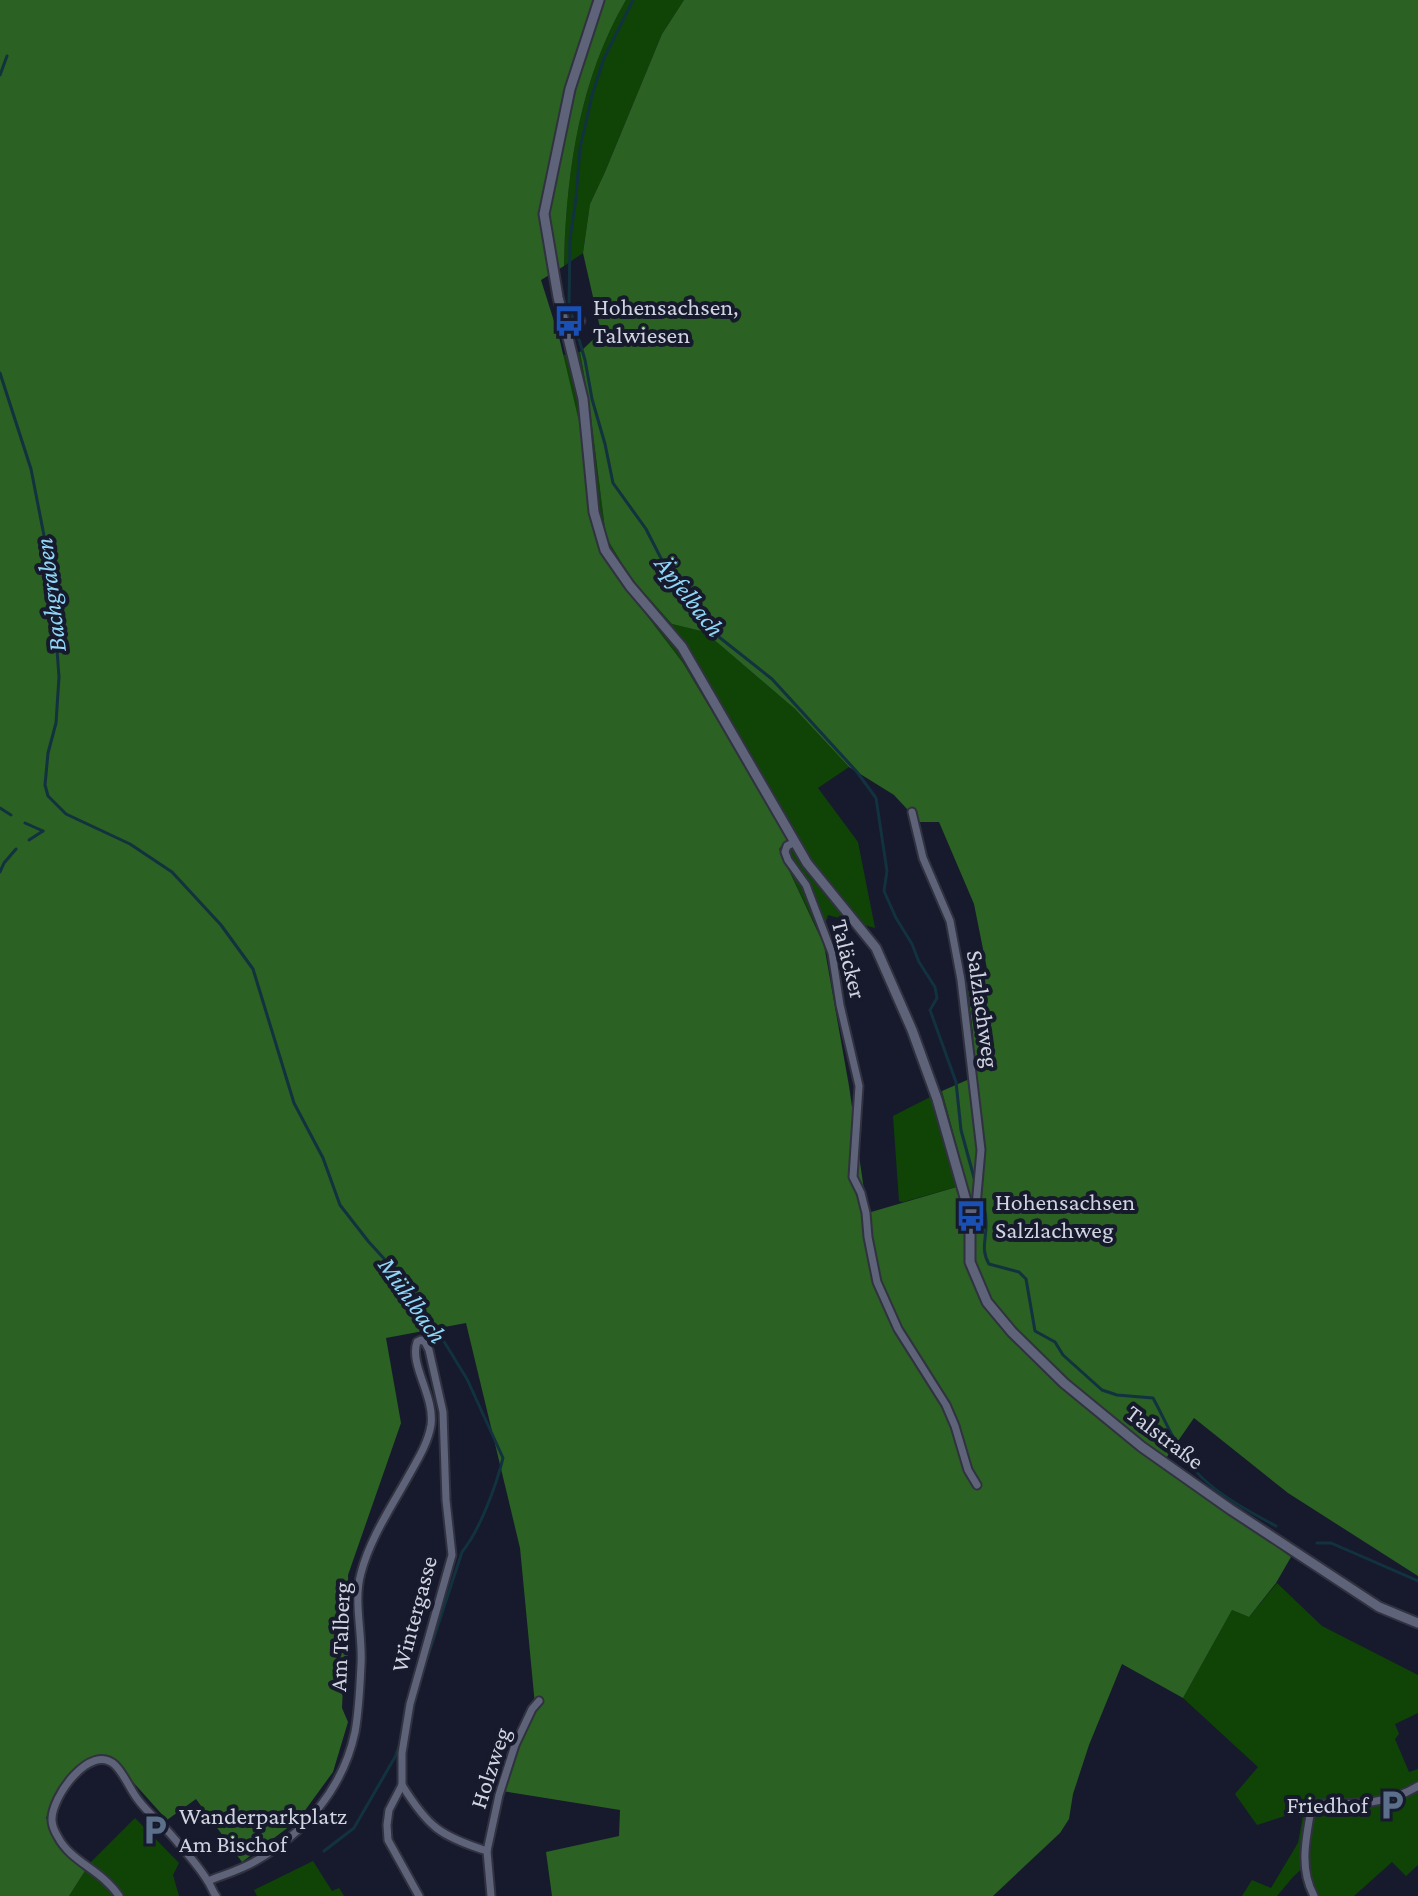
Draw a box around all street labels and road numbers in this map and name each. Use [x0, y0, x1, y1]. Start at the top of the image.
street label: Taläcker [827, 916, 872, 1002]
street label: Salzlachweg [962, 948, 1005, 1070]
street label: Talstraße [1121, 1399, 1209, 1474]
street label: Wintergasse [385, 1553, 442, 1675]
street label: Am Talberg [324, 1581, 355, 1692]
street label: Holzweg [464, 1724, 515, 1812]

